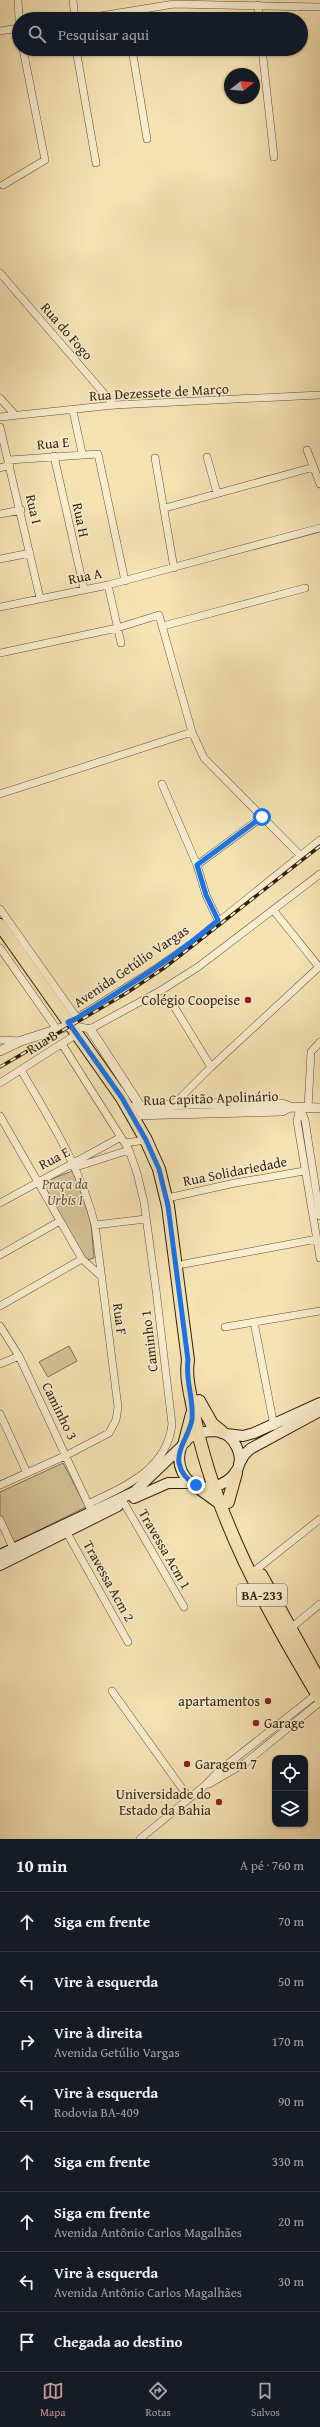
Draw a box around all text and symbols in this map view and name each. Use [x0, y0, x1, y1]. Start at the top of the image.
search box [12, 12, 308, 56]
icon: search [26, 23, 48, 45]
text: Pesquisar aqui [58, 24, 149, 45]
north arrow [224, 68, 260, 104]
street label: Rua do Fogo [36, 298, 98, 364]
street label: Rua Dezessete de Março [89, 378, 229, 406]
street label: Rua E [36, 432, 70, 454]
street label: Rua I [21, 492, 47, 526]
street label: Rua H [68, 501, 94, 539]
street label: Rua A [66, 563, 104, 589]
route start [253, 808, 271, 826]
street label: Avenida Getúlio Vargas [69, 920, 193, 1012]
place label: Colégio Coopeise [142, 990, 240, 1010]
marker: Colégio Coopeise [243, 995, 253, 1005]
street label: Rua B [23, 1025, 61, 1059]
street label: Rua Capitão Apolinário [143, 1086, 279, 1110]
street label: Rua E [35, 1142, 73, 1174]
street label: Rua Solidariedade [181, 1151, 289, 1191]
park label: Praça da Urbis I [41, 1174, 89, 1210]
street label: Rua F [108, 1302, 132, 1336]
street label: Caminho 1 [135, 1309, 163, 1373]
street label: Caminho 3 [37, 1379, 83, 1443]
route end [187, 1476, 205, 1494]
street label: Travessa Acm 1 [134, 1505, 196, 1593]
street label: Travessa Acm 2 [78, 1537, 140, 1625]
road number: BA-233 [237, 1584, 287, 1606]
place label: apartamentos [178, 1691, 260, 1711]
marker: apartamentos [263, 1696, 273, 1706]
place label: Garage [264, 1713, 305, 1733]
marker: Garage [251, 1718, 261, 1728]
place label: Garagem 7 [195, 1754, 257, 1774]
map controls [272, 1755, 308, 1827]
button: locate [272, 1755, 308, 1791]
marker: Garagem 7 [182, 1759, 192, 1769]
place label: Universidade do Estado da Bahia [116, 1784, 211, 1820]
button: layers [272, 1791, 308, 1827]
marker: Universidade do Estado da Bahia [214, 1797, 224, 1807]
text: 10 min [16, 1853, 67, 1878]
text: A pé · 760 m [240, 1856, 304, 1875]
icon: ahead [16, 1911, 38, 1933]
text: Siga em frente [54, 1911, 150, 1932]
text: 70 m [278, 1912, 304, 1931]
icon: left [16, 1971, 38, 1993]
text: Vire à esquerda [54, 1971, 158, 1992]
text: 50 m [278, 1972, 304, 1991]
text: Vire à direita [54, 2022, 142, 2043]
icon: right [16, 2031, 38, 2053]
text: 170 m [272, 2032, 304, 2051]
text: Avenida Getúlio Vargas [54, 2043, 180, 2062]
text: Vire à esquerda [54, 2082, 158, 2103]
icon: left [16, 2091, 38, 2113]
text: 90 m [278, 2092, 304, 2111]
text: Rodovia BA-409 [54, 2103, 139, 2122]
icon: ahead [16, 2151, 38, 2173]
text: Siga em frente [54, 2151, 150, 2172]
text: 330 m [272, 2152, 304, 2171]
text: Siga em frente [54, 2202, 150, 2223]
icon: ahead [16, 2211, 38, 2233]
text: 20 m [278, 2212, 304, 2231]
text: Avenida Antônio Carlos Magalhães [54, 2223, 242, 2242]
text: Vire à esquerda [54, 2262, 158, 2283]
icon: left [16, 2271, 38, 2293]
text: 30 m [278, 2272, 304, 2291]
text: Avenida Antônio Carlos Magalhães [54, 2283, 242, 2302]
icon: arrive [16, 2331, 38, 2353]
text: Chegada ao destino [54, 2331, 182, 2352]
tab: Mapa [40, 2380, 65, 2420]
tab: Rotas [146, 2380, 171, 2420]
tab: Salvos [251, 2380, 280, 2420]

